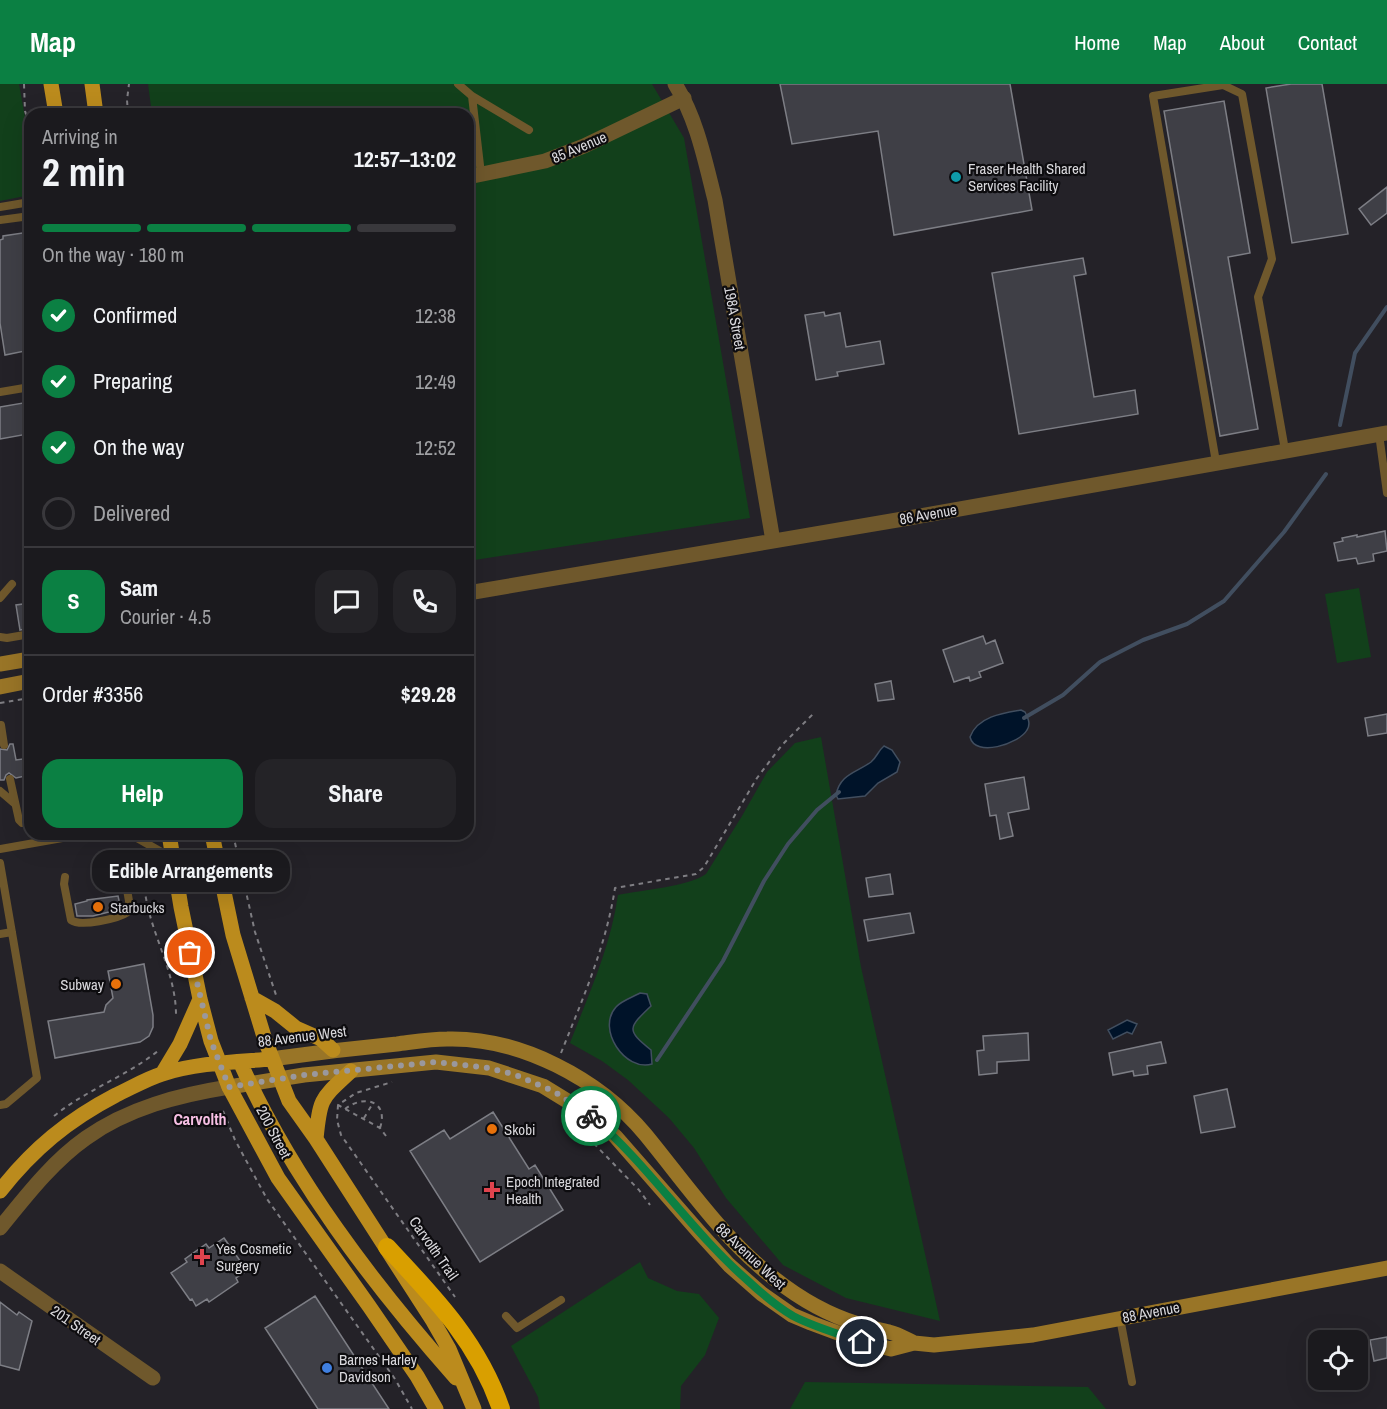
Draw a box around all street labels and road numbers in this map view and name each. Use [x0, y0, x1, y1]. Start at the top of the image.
street label: 85 Avenue [548, 126, 610, 168]
street label: 198A Street [719, 285, 751, 352]
street label: 86 Avenue [898, 499, 959, 529]
street label: 88 Avenue West [256, 1020, 348, 1052]
street label: 200 Street [251, 1102, 297, 1162]
street label: Carvolth Trail [404, 1212, 464, 1284]
street label: 88 Avenue West [711, 1218, 791, 1294]
street label: 88 Avenue [1121, 1296, 1182, 1328]
street label: 201 Street [47, 1300, 106, 1350]

